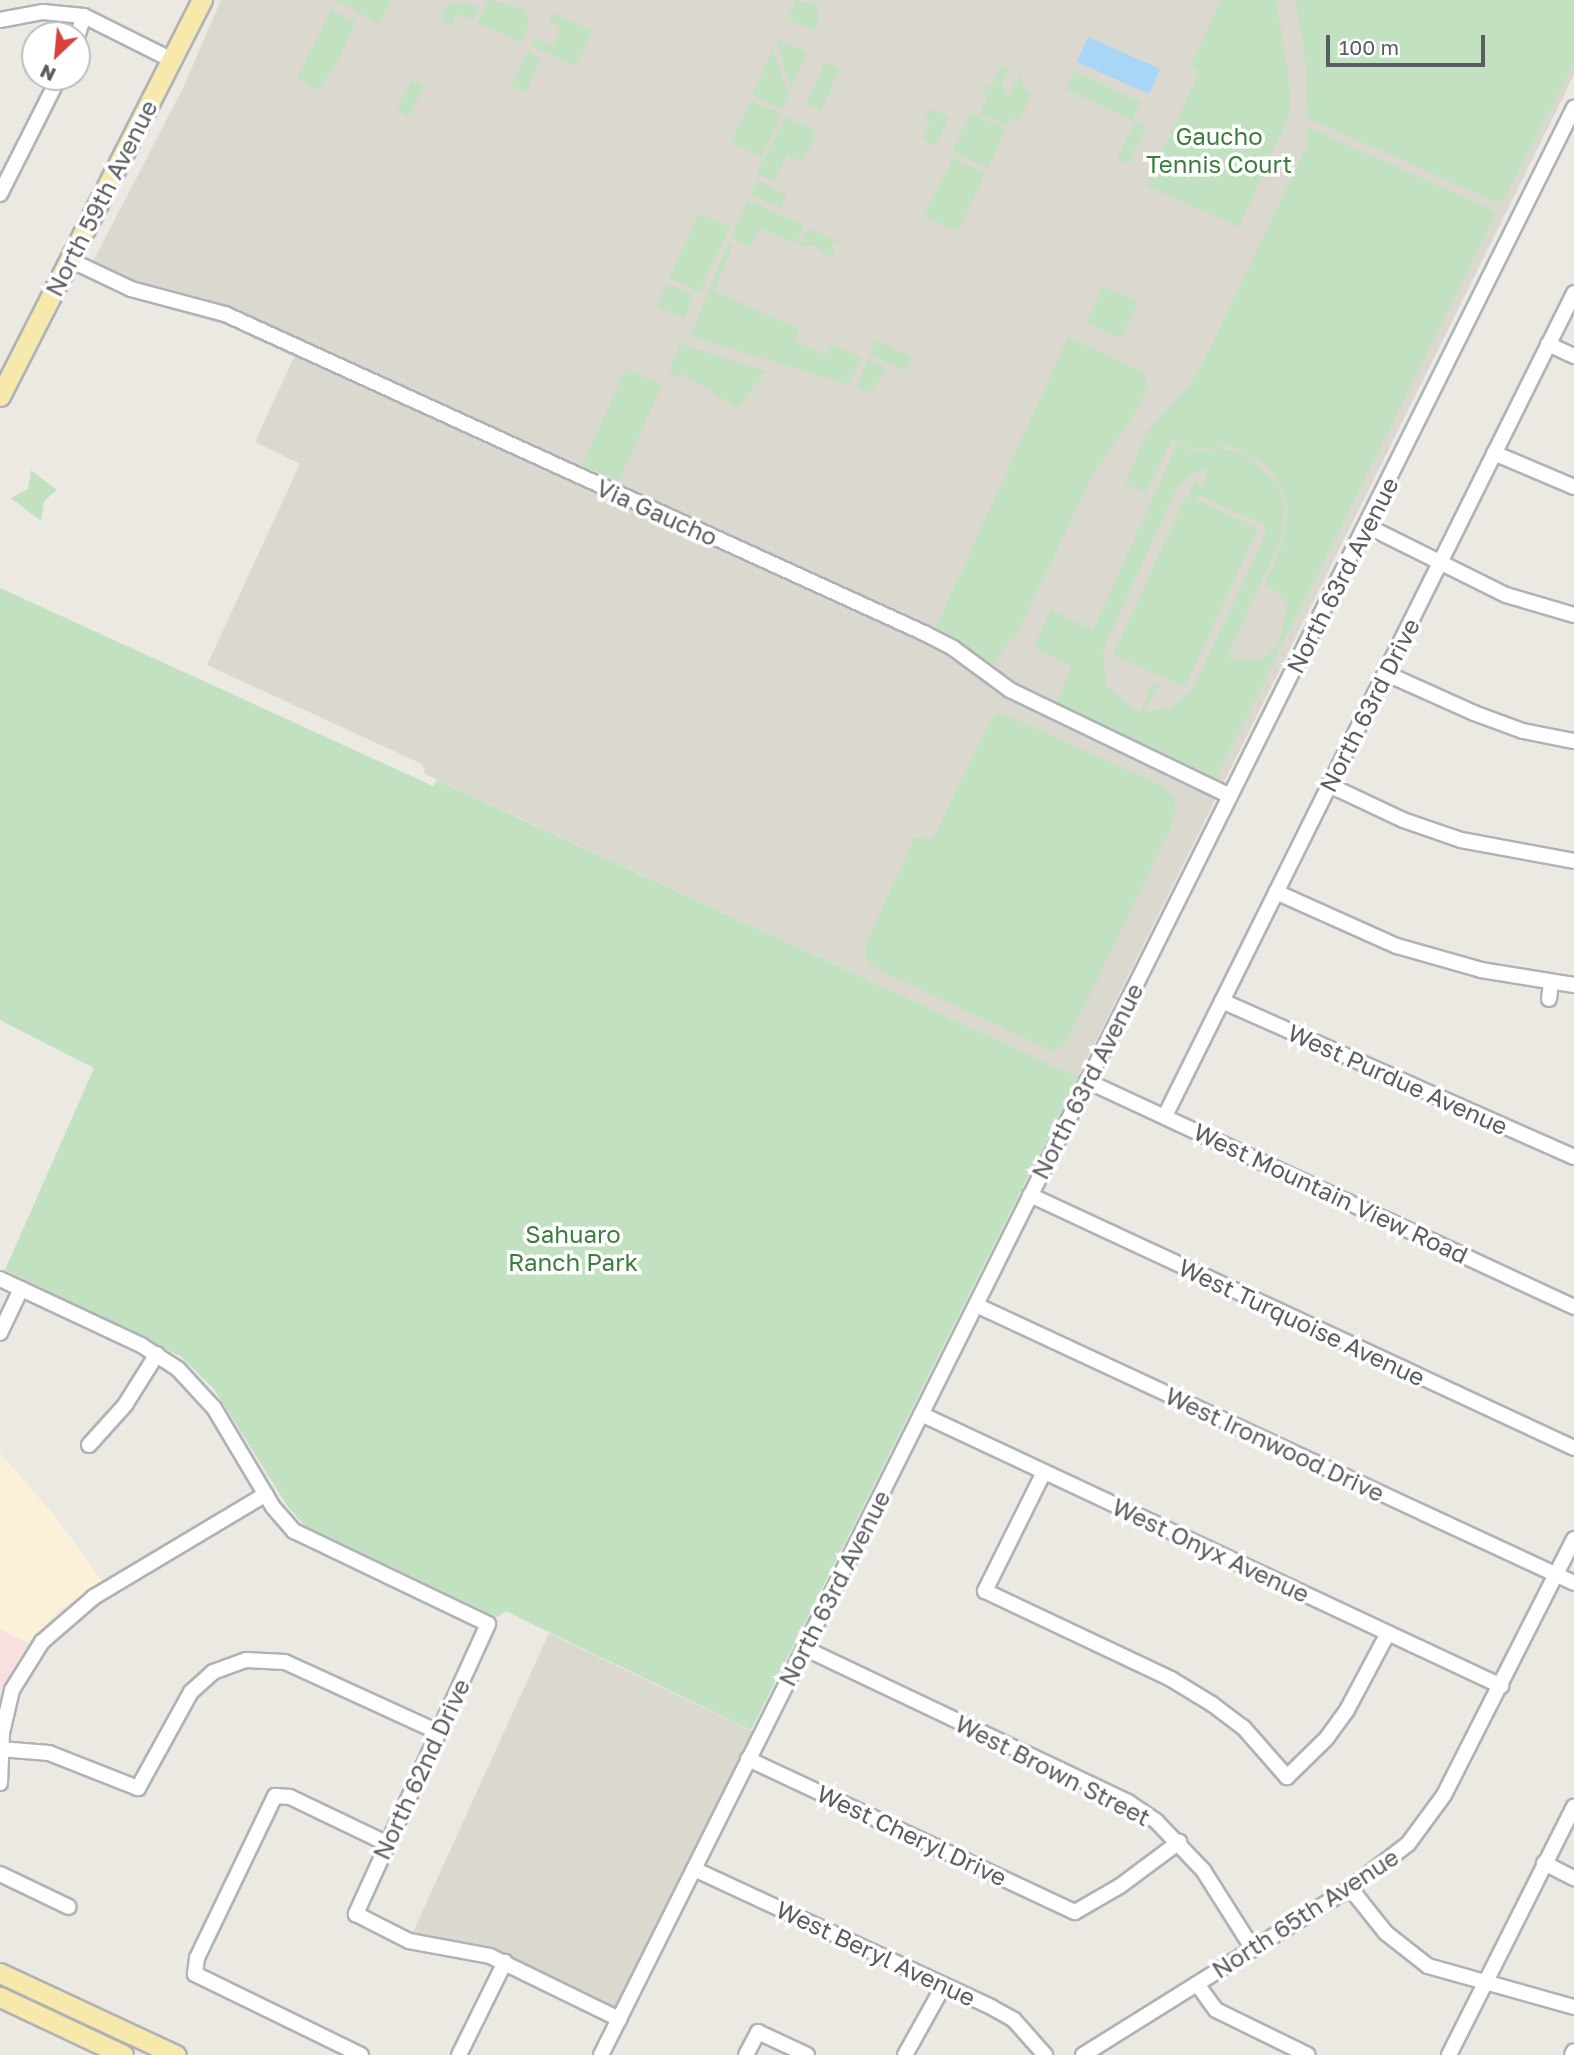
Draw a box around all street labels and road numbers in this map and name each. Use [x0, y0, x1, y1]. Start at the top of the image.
street label: North 59th Avenue [39, 95, 163, 301]
street label: North 63rd Avenue [1280, 472, 1404, 678]
street label: Via Gaucho [592, 473, 722, 551]
street label: North 63rd Drive [1313, 613, 1425, 797]
street label: North 63rd Avenue [1025, 978, 1149, 1184]
street label: West Purdue Avenue [1284, 1018, 1512, 1140]
street label: West Mountain View Road [1189, 1117, 1473, 1269]
street label: West Turquoise Avenue [1174, 1252, 1430, 1392]
street label: West Ironwood Drive [1161, 1381, 1389, 1507]
street label: North 63rd Avenue [772, 1485, 896, 1691]
street label: West Onyx Avenue [1108, 1492, 1314, 1608]
street label: North 62nd Drive [366, 1674, 476, 1864]
street label: West Brown Street [951, 1708, 1155, 1832]
street label: West Cheryl Drive [813, 1778, 1011, 1892]
street label: North 65th Avenue [1206, 1842, 1404, 1984]
street label: West Beryl Avenue [772, 1894, 980, 2012]

